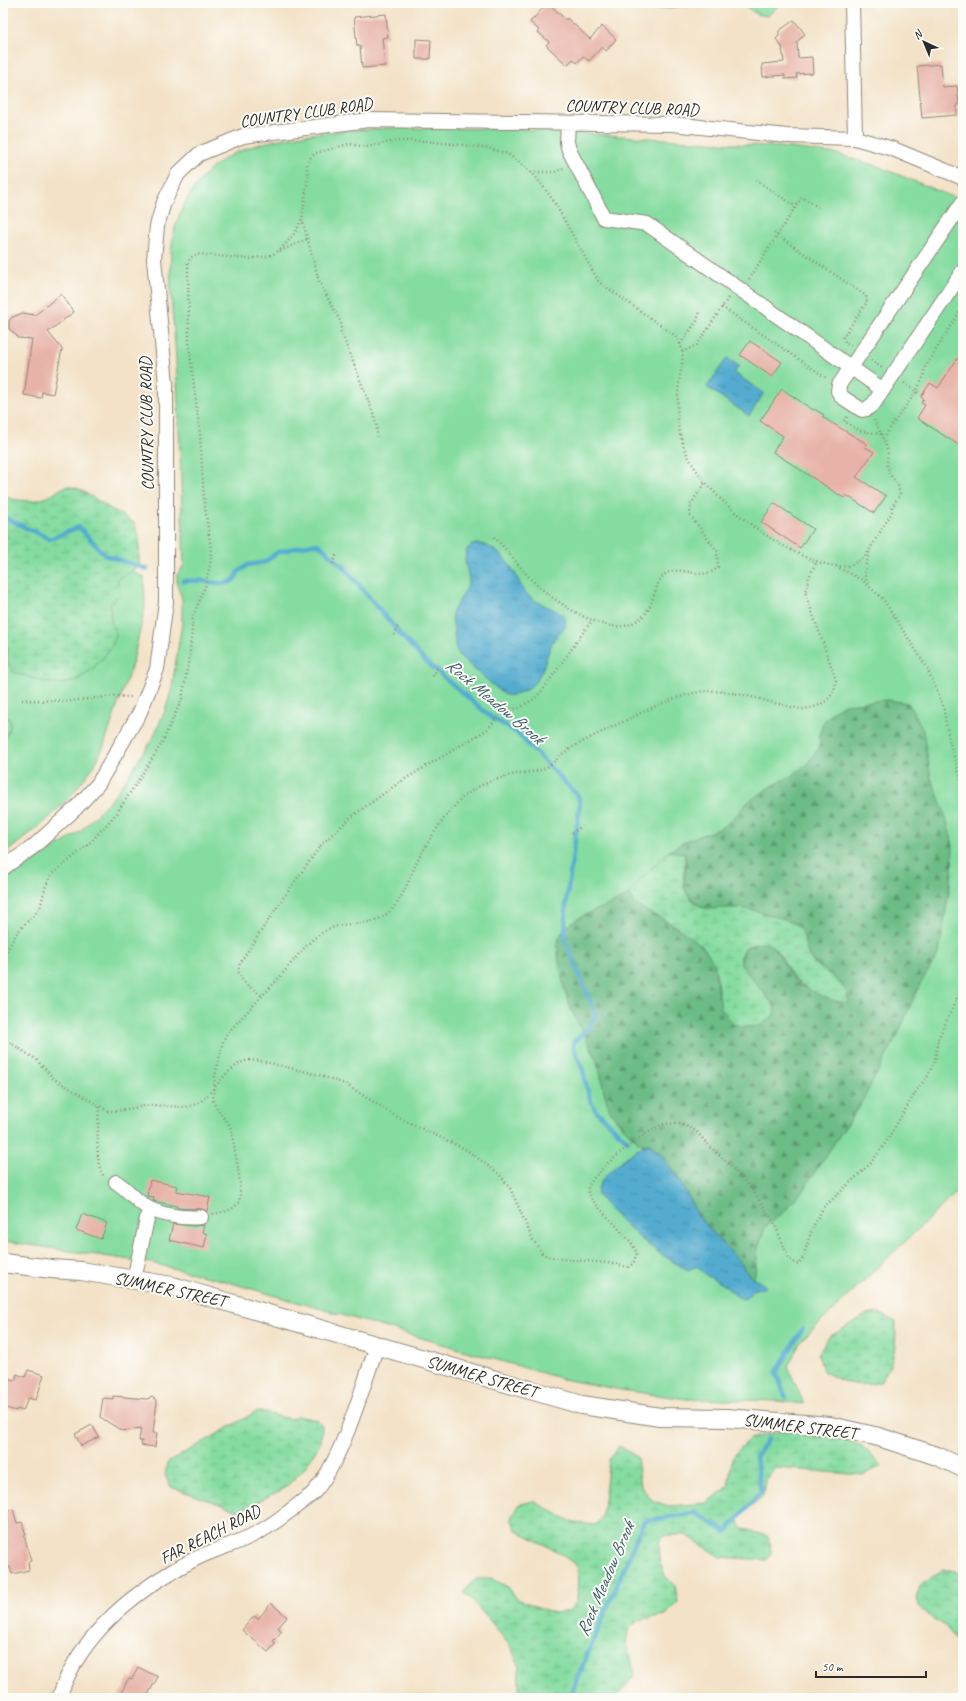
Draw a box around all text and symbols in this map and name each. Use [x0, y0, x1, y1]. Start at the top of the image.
north arrow [904, 22, 944, 62]
text: N [910, 26, 926, 42]
street label: COUNTRY CLUB ROAD [239, 93, 376, 132]
street label: COUNTRY CLUB ROAD [565, 95, 701, 120]
street label: COUNTRY CLUB ROAD [135, 355, 158, 491]
water label: Rock Meadow Brook [441, 654, 551, 751]
street label: SUMMER STREET [112, 1267, 232, 1312]
street label: SUMMER STREET [424, 1351, 543, 1403]
street label: SUMMER STREET [742, 1409, 862, 1444]
street label: FAR REACH ROAD [157, 1499, 266, 1569]
water label: Rock Meadow Brook [571, 1516, 640, 1639]
scale bar [816, 1653, 926, 1679]
text: 50 m [822, 1659, 844, 1675]

